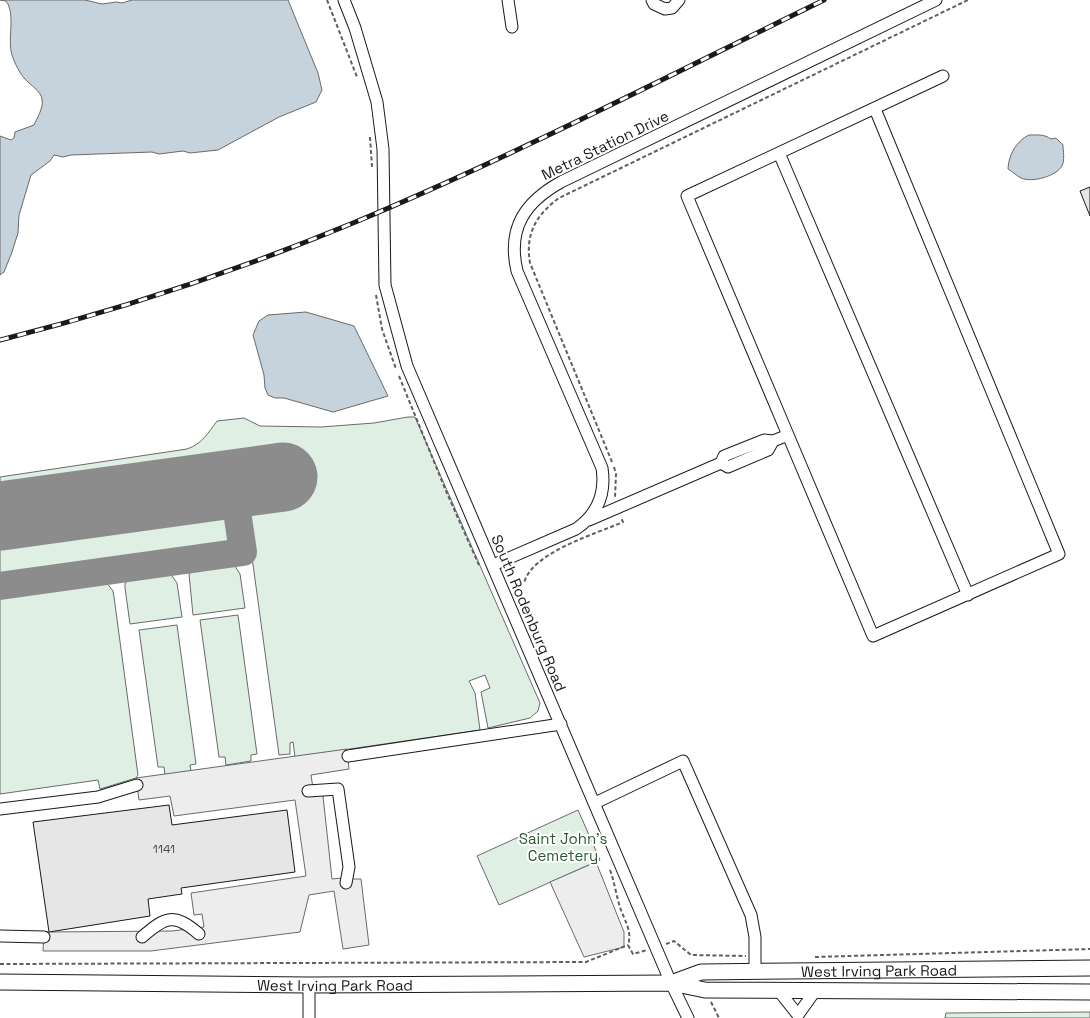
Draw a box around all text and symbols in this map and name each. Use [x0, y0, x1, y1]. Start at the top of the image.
street label: Metra Station Drive [538, 106, 672, 184]
street label: South Rodenburg Road [487, 532, 571, 694]
park label: Saint John's Cemetery [519, 829, 607, 865]
house number: 1141 [153, 841, 175, 857]
street label: West Irving Park Road [801, 960, 957, 980]
street label: West Irving Park Road [257, 975, 413, 995]

